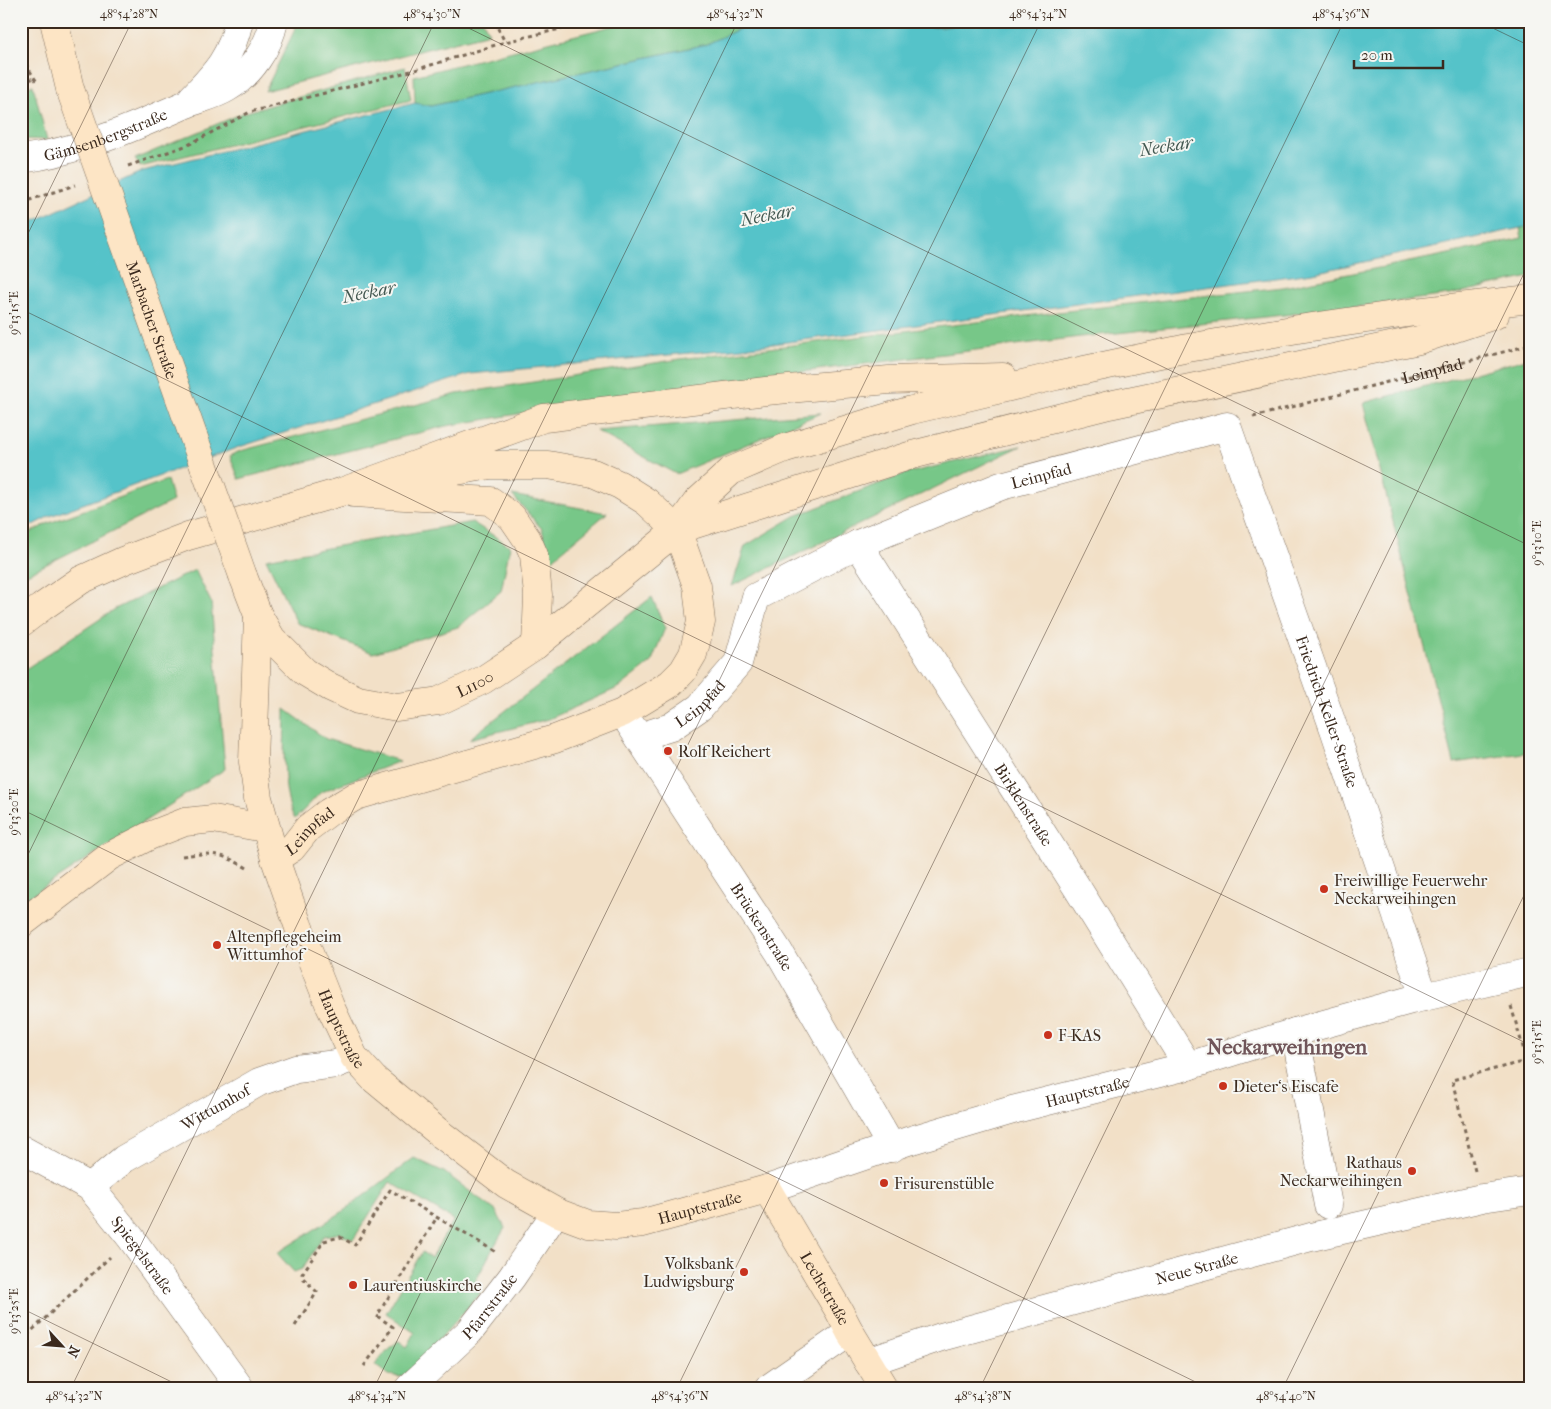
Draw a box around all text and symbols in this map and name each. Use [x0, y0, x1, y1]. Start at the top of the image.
text: 48°54'28"N [100, 7, 158, 21]
text: 48°54'30"N [403, 7, 461, 21]
text: 48°54'32"N [706, 7, 764, 21]
text: 48°54'34"N [1009, 7, 1067, 21]
text: 48°54'36"N [1312, 7, 1370, 21]
scale bar [1354, 38, 1442, 70]
text: 20 m [1361, 46, 1393, 64]
street label: Gämsenbergstraße [42, 105, 170, 165]
water label: Neckar [1137, 132, 1196, 161]
water label: Neckar [738, 200, 797, 231]
street label: Marbacher Straße [122, 259, 181, 382]
water label: Neckar [340, 277, 399, 308]
text: 9°13'15"E [7, 291, 21, 335]
street label: Leinpfad [1400, 354, 1465, 388]
street label: Leinpfad [1009, 459, 1074, 493]
text: 9°13'10"E [1530, 520, 1544, 566]
street label: Friedrich-Keller-Straße [1292, 633, 1362, 790]
street label: L1100 [454, 667, 497, 701]
street label: Leinpfad [671, 676, 729, 731]
place label: Rolf Reichert [678, 742, 771, 761]
marker: Rolf Reichert [662, 745, 674, 757]
street label: Birklenstraße [990, 760, 1057, 850]
text: 9°13'20"E [7, 788, 21, 836]
street label: Leinpfad [282, 802, 338, 860]
place label: Freiwillige Feuerwehr Neckarweihingen [1334, 871, 1487, 908]
street label: Brückenstraße [726, 879, 797, 975]
marker: Freiwillige Feuerwehr Neckarweihingen [1318, 883, 1330, 895]
place label: Altenpflegeheim Wittumhof [226, 927, 342, 964]
marker: Altenpflegeheim Wittumhof [211, 939, 223, 951]
street label: Hauptstraße [314, 986, 369, 1073]
text: 9°13'15"E [1530, 1020, 1544, 1064]
place label: F-KAS [1058, 1026, 1101, 1045]
marker: F-KAS [1042, 1029, 1054, 1041]
district label: Neckarweihingen [1207, 1035, 1368, 1059]
street label: Hauptstraße [1043, 1072, 1131, 1111]
place label: Dieter‘s Eiscafe [1233, 1077, 1339, 1096]
street label: Wittumhof [177, 1078, 256, 1135]
marker: Dieter‘s Eiscafe [1217, 1080, 1229, 1092]
place label: Rathaus Neckarweihingen [1280, 1153, 1403, 1190]
marker: Rathaus Neckarweihingen [1406, 1165, 1418, 1177]
place label: Frisurenstüble [894, 1174, 994, 1193]
marker: Frisurenstüble [878, 1177, 890, 1189]
street label: Hauptstraße [656, 1187, 744, 1228]
street label: Spiegelstraße [107, 1212, 178, 1298]
street label: Lechtstraße [796, 1248, 854, 1328]
street label: Neue Straße [1153, 1248, 1240, 1289]
place label: Volksbank Ludwigsburg [643, 1254, 735, 1291]
marker: Volksbank Ludwigsburg [738, 1266, 750, 1278]
street label: Pfarrstraße [458, 1270, 521, 1344]
place label: Laurentiuskirche [363, 1276, 482, 1295]
marker: Laurentiuskirche [347, 1279, 359, 1291]
text: 9°13'25"E [7, 1288, 21, 1334]
north arrow [38, 1322, 88, 1372]
text: N [63, 1343, 83, 1360]
text: 48°54'32"N [45, 1389, 103, 1403]
text: 48°54'34"N [348, 1389, 406, 1403]
text: 48°54'36"N [651, 1389, 709, 1403]
text: 48°54'38"N [954, 1389, 1012, 1403]
text: 48°54'40"N [1256, 1389, 1316, 1403]

